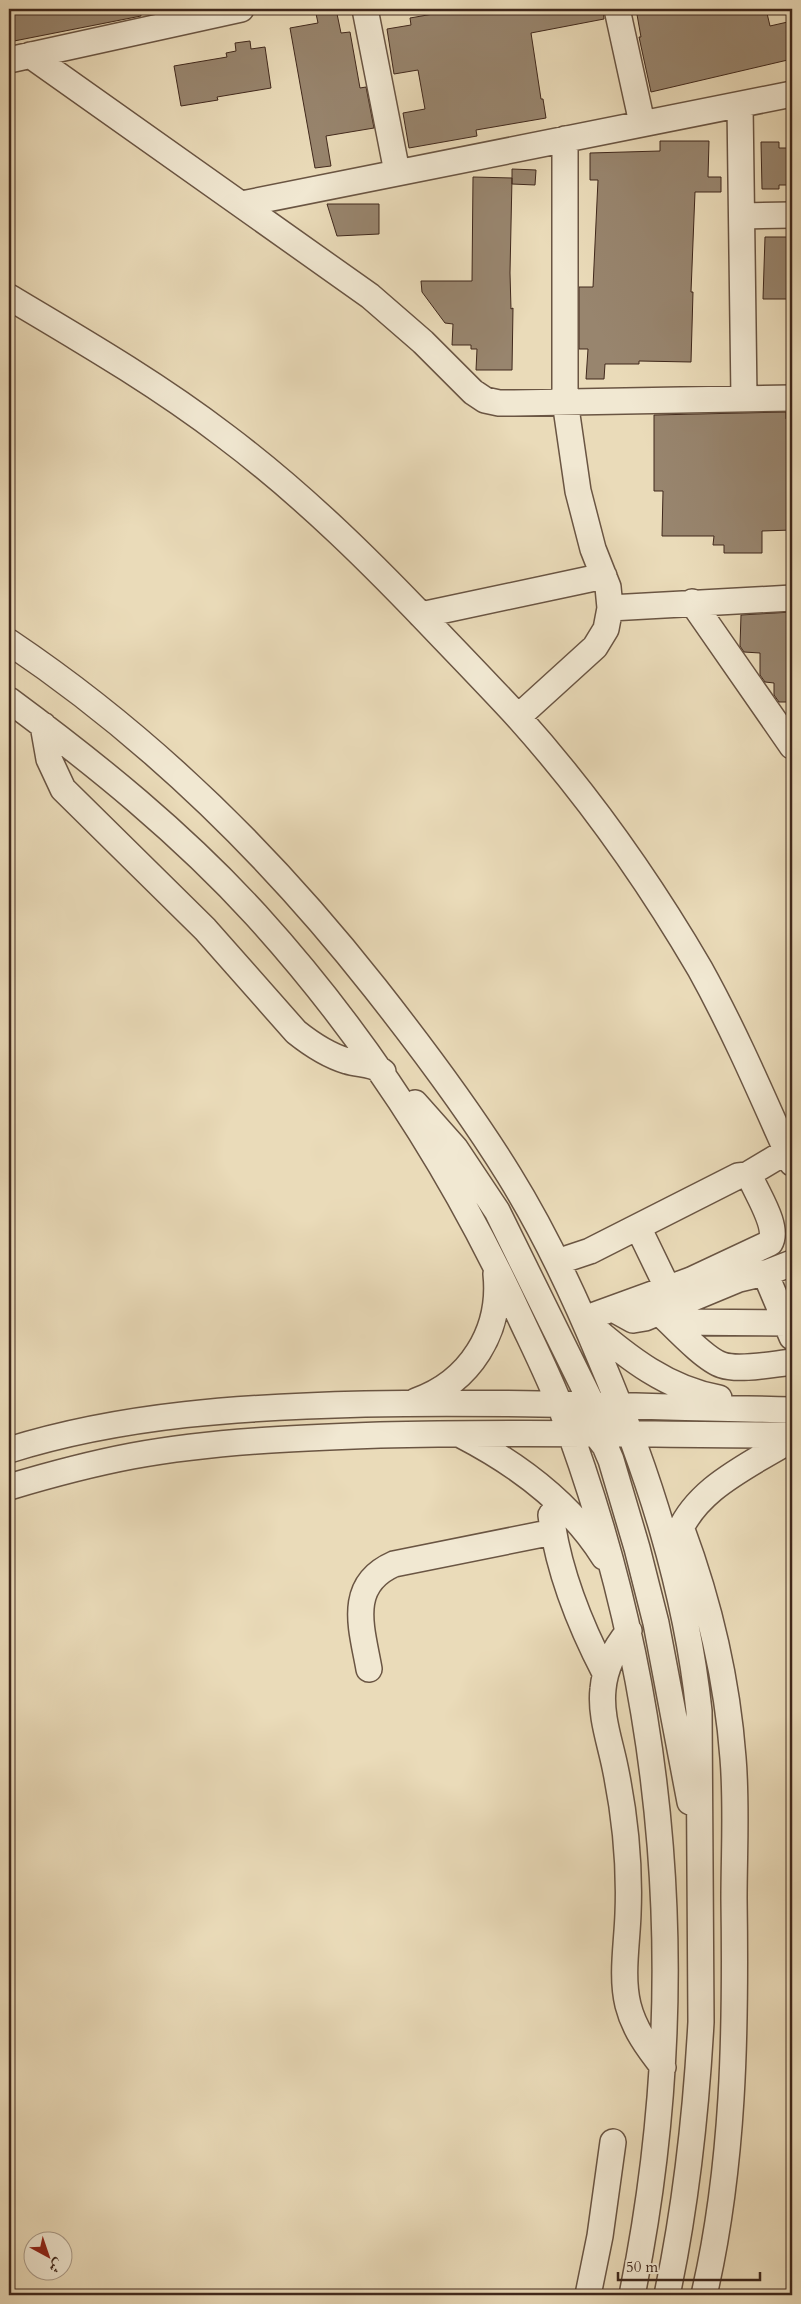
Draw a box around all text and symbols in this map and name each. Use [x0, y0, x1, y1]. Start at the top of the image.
north arrow [22, 2232, 72, 2282]
scale bar [618, 2249, 761, 2281]
text: ش [45, 2254, 67, 2277]
text: 50 m [626, 2257, 658, 2277]

